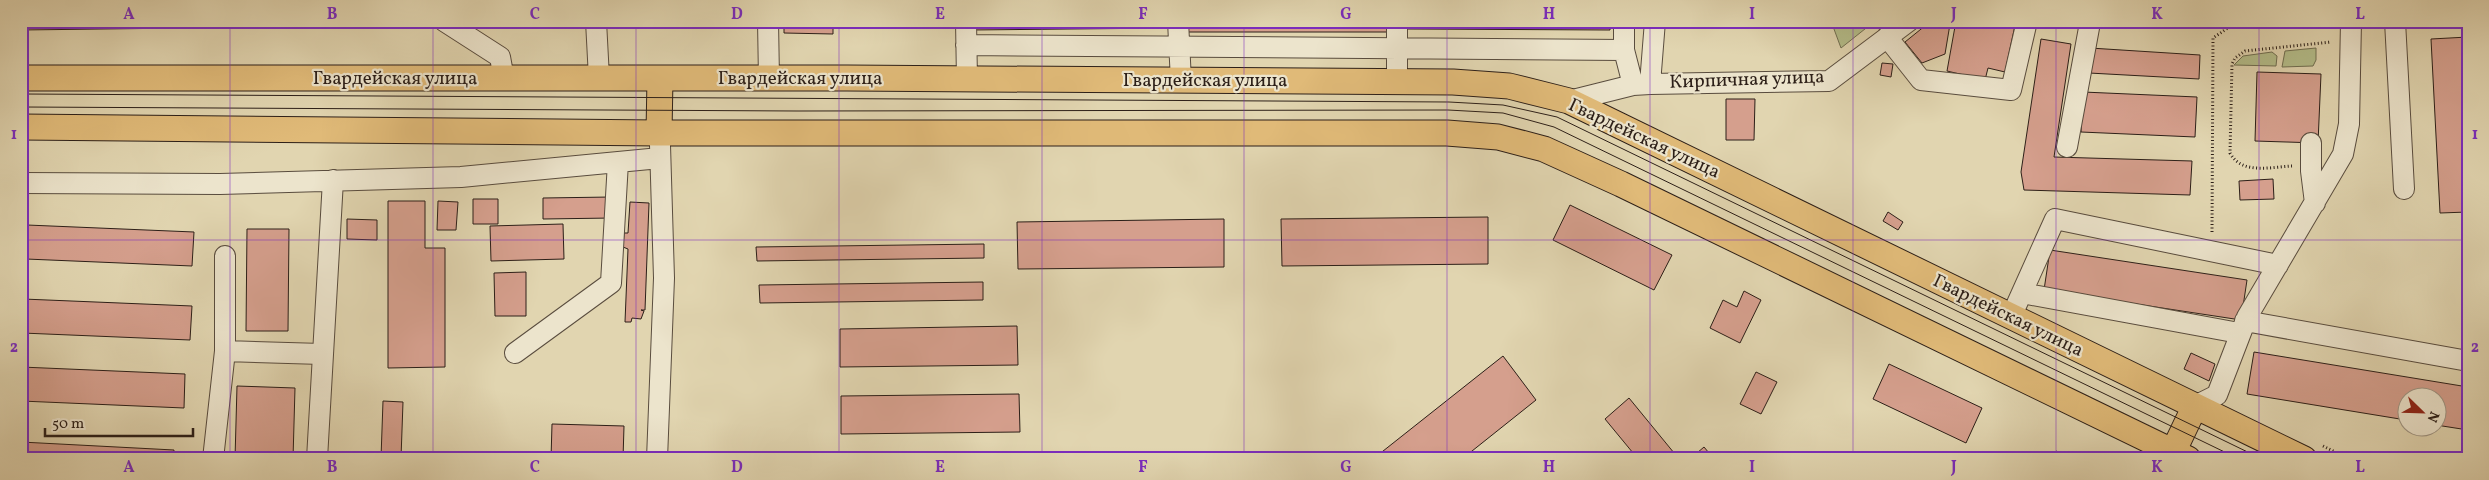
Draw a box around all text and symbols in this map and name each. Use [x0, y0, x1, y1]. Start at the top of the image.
text: A [123, 4, 135, 26]
text: B [327, 4, 338, 26]
text: C [530, 4, 540, 26]
text: D [731, 4, 743, 26]
text: E [935, 4, 945, 26]
text: F [1138, 4, 1148, 26]
text: G [1340, 4, 1352, 26]
text: H [1543, 4, 1555, 26]
text: I [1749, 4, 1755, 26]
text: J [1950, 4, 1957, 26]
text: K [2151, 4, 2163, 26]
text: L [2355, 4, 2365, 26]
street label: Кирпичная улица [1669, 64, 1825, 96]
street label: Гвардейская улица [313, 66, 477, 92]
street label: Гвардейская улица [718, 66, 882, 92]
street label: Гвардейская улица [1123, 68, 1287, 94]
street label: Гвардейская улица [1564, 92, 1724, 186]
text: 1 [11, 124, 17, 146]
text: 1 [2472, 124, 2478, 146]
street label: Гвардейская улица [1928, 268, 2088, 364]
text: 2 [10, 337, 18, 359]
text: 2 [2471, 337, 2479, 359]
north arrow [2396, 388, 2446, 438]
scale bar [45, 405, 192, 437]
text: N [2422, 408, 2443, 425]
text: 50 m [52, 414, 84, 435]
text: A [123, 457, 135, 479]
text: B [327, 457, 338, 479]
text: C [530, 457, 540, 479]
text: D [731, 457, 743, 479]
text: E [935, 457, 945, 479]
text: F [1138, 457, 1148, 479]
text: G [1340, 457, 1352, 479]
text: H [1543, 457, 1555, 479]
text: I [1749, 457, 1755, 479]
text: J [1950, 457, 1957, 479]
text: K [2151, 457, 2163, 479]
text: L [2355, 457, 2365, 479]

